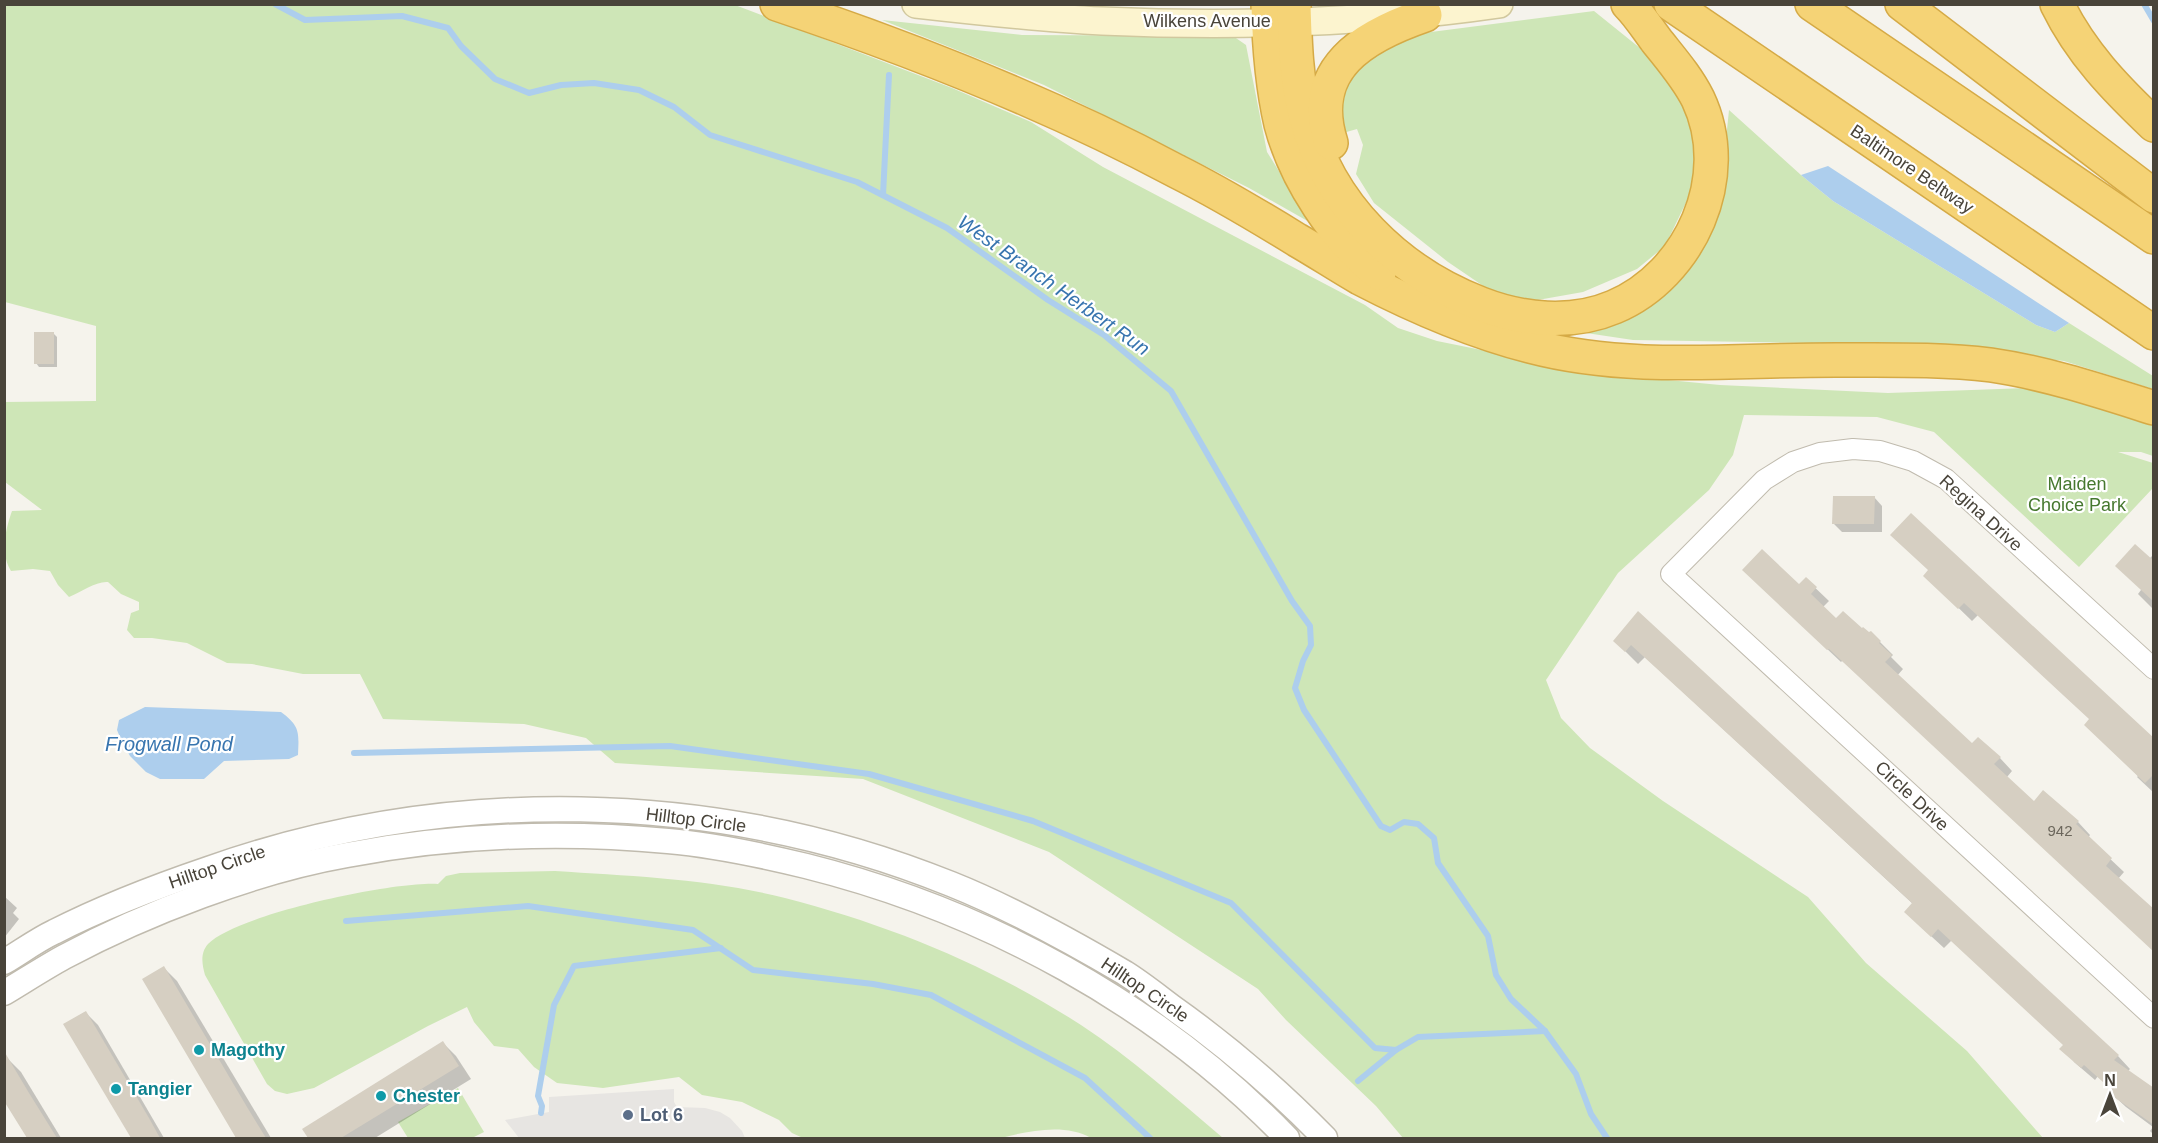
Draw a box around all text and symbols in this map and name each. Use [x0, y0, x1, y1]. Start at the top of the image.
street label: Wilkens Avenue [1143, 11, 1271, 31]
street label: Baltimore Beltway [1847, 120, 1977, 218]
water label: West Branch Herbert Run [954, 210, 1154, 360]
street label: Regina Drive [1936, 471, 2026, 555]
park label: Maiden Choice Park [2028, 474, 2127, 515]
water label: Frogwall Pond [105, 733, 234, 755]
street label: Circle Drive [1871, 757, 1953, 835]
street label: Hilltop Circle [645, 804, 747, 836]
house number: 942 [2047, 822, 2073, 839]
street label: Hilltop Circle [166, 841, 268, 893]
street label: Hilltop Circle [1098, 953, 1192, 1027]
place label: Magothy [211, 1040, 285, 1060]
marker: Magothy [192, 1043, 206, 1057]
north arrow [2080, 1065, 2140, 1125]
text: N [2104, 1072, 2116, 1089]
place label: Tangier [128, 1079, 192, 1099]
marker: Tangier [109, 1082, 123, 1096]
place label: Chester [393, 1086, 460, 1106]
marker: Chester [374, 1089, 388, 1103]
place label: Lot 6 [640, 1105, 683, 1125]
marker: Lot 6 [621, 1108, 635, 1122]

